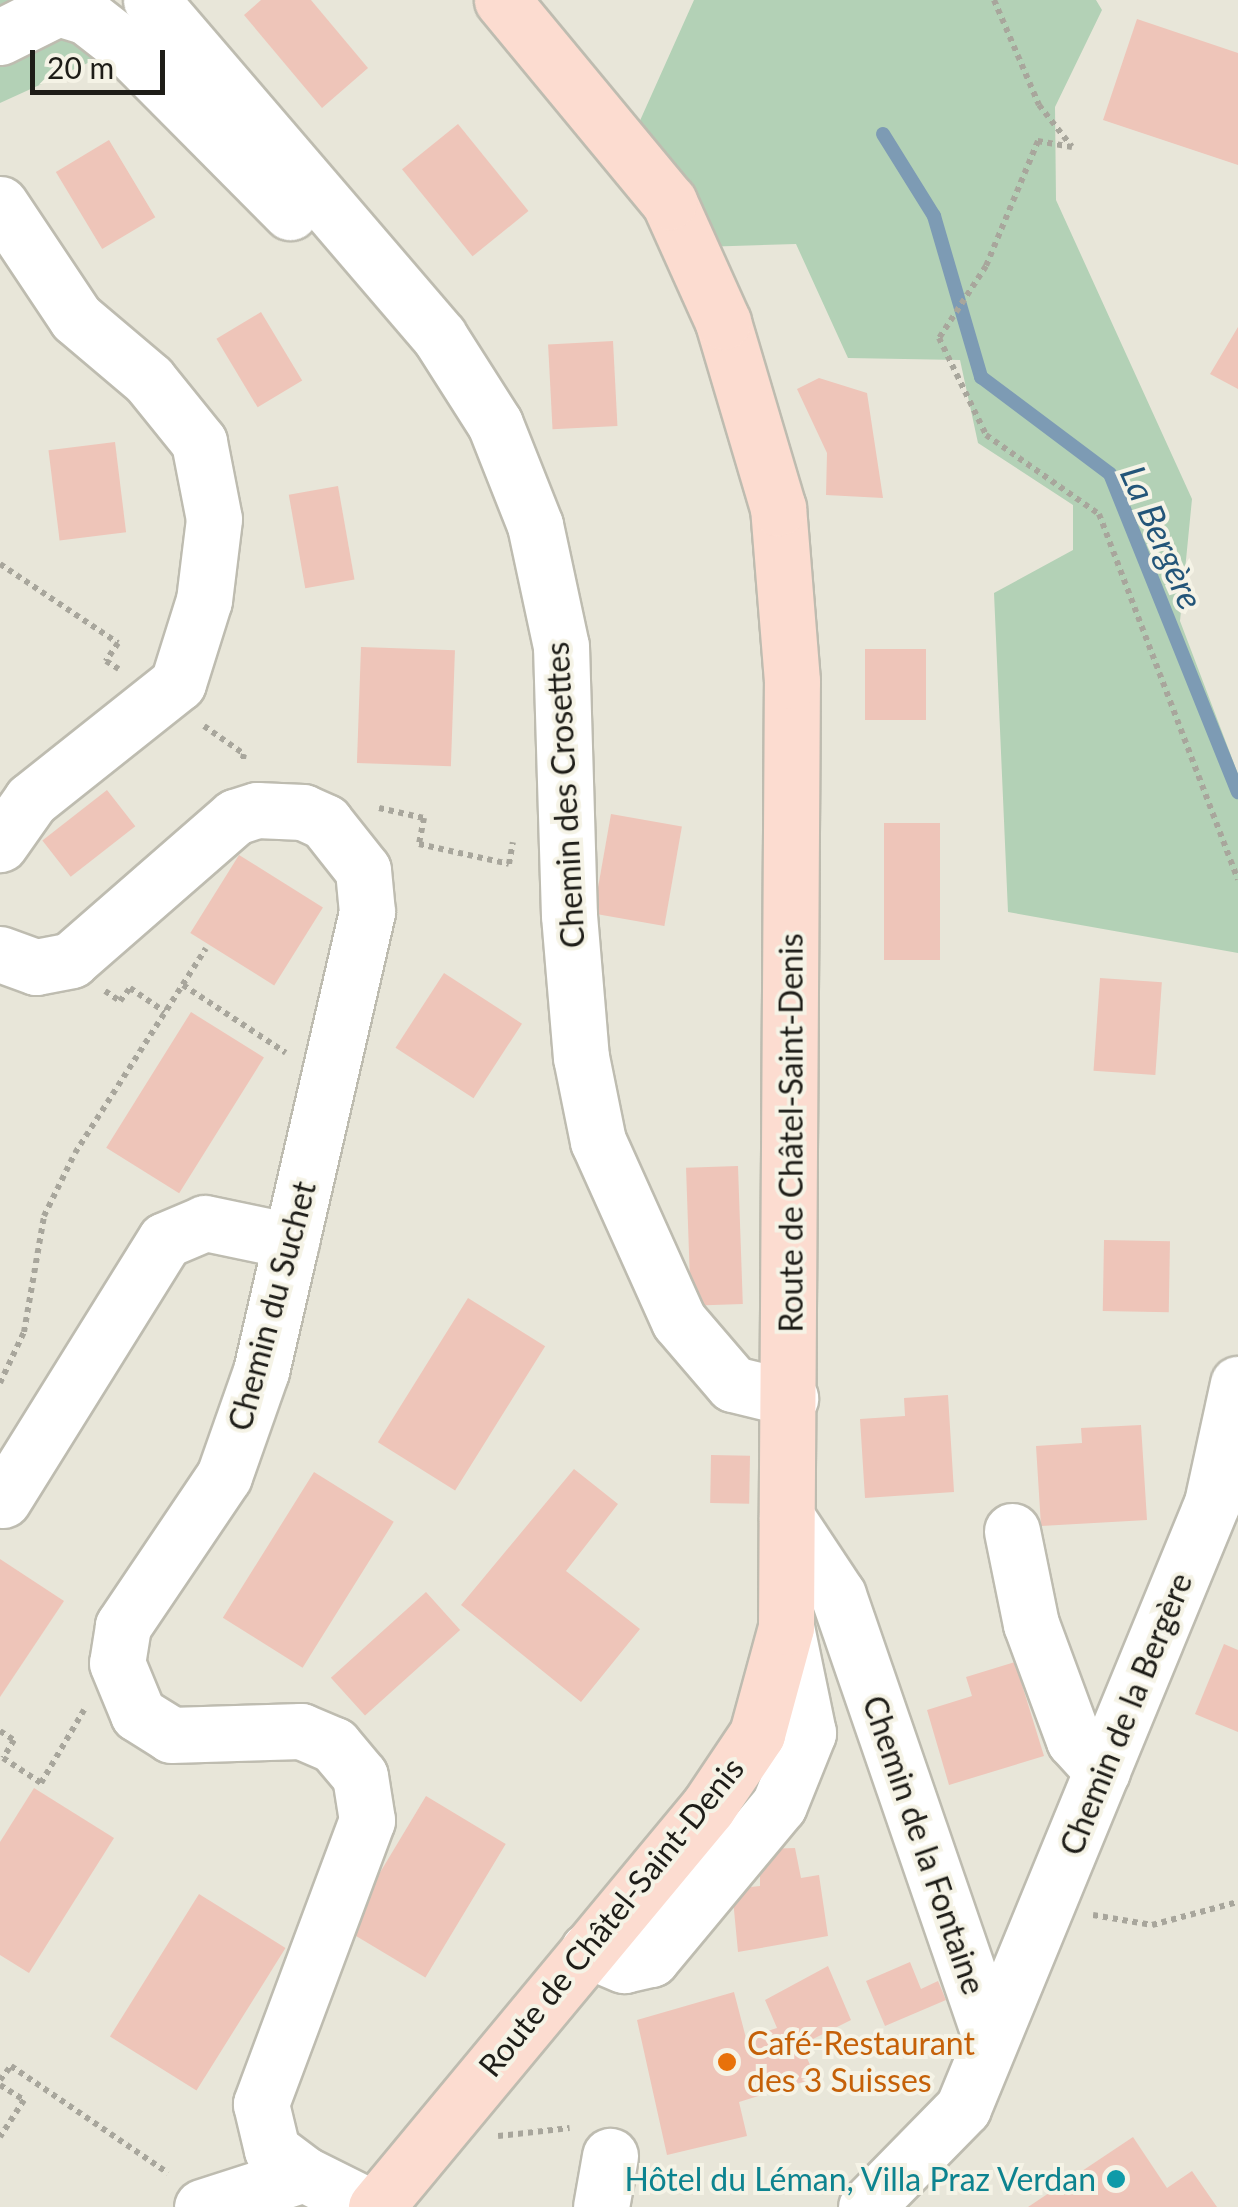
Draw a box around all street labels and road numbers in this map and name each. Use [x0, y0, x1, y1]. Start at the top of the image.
street label: Chemin des Crosettes [538, 641, 592, 949]
street label: Route de Châtel-Saint-Denis [772, 933, 810, 1333]
street label: Chemin du Suchet [220, 1177, 324, 1435]
street label: Chemin de la Bergère [1052, 1567, 1200, 1861]
street label: Chemin de la Fontaine [855, 1691, 993, 1999]
street label: Route de Châtel-Saint-Denis [470, 1750, 752, 2084]

